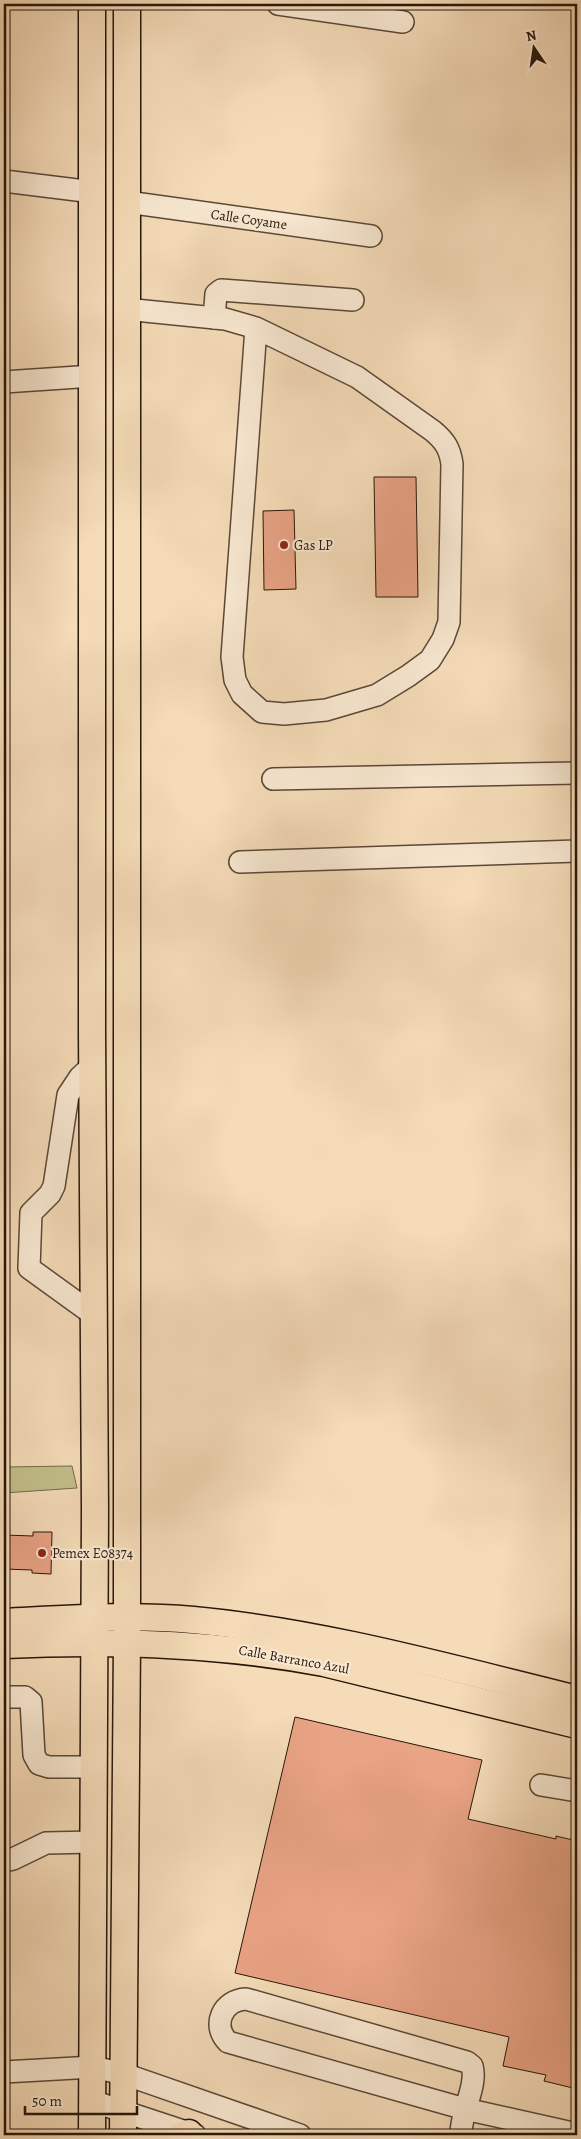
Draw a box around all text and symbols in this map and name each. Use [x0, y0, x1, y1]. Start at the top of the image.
north arrow [508, 22, 558, 72]
text: N [524, 25, 538, 46]
street label: Calle Coyame [210, 205, 288, 234]
place label: Gas LP [294, 536, 333, 555]
marker: Gas LP [278, 539, 290, 551]
place label: Pemex E08374 [52, 1544, 133, 1563]
marker: Pemex E08374 [36, 1547, 48, 1559]
street label: Calle Barranco Azul [237, 1640, 351, 1679]
scale bar [25, 2084, 138, 2116]
text: 50 m [32, 2091, 62, 2111]

